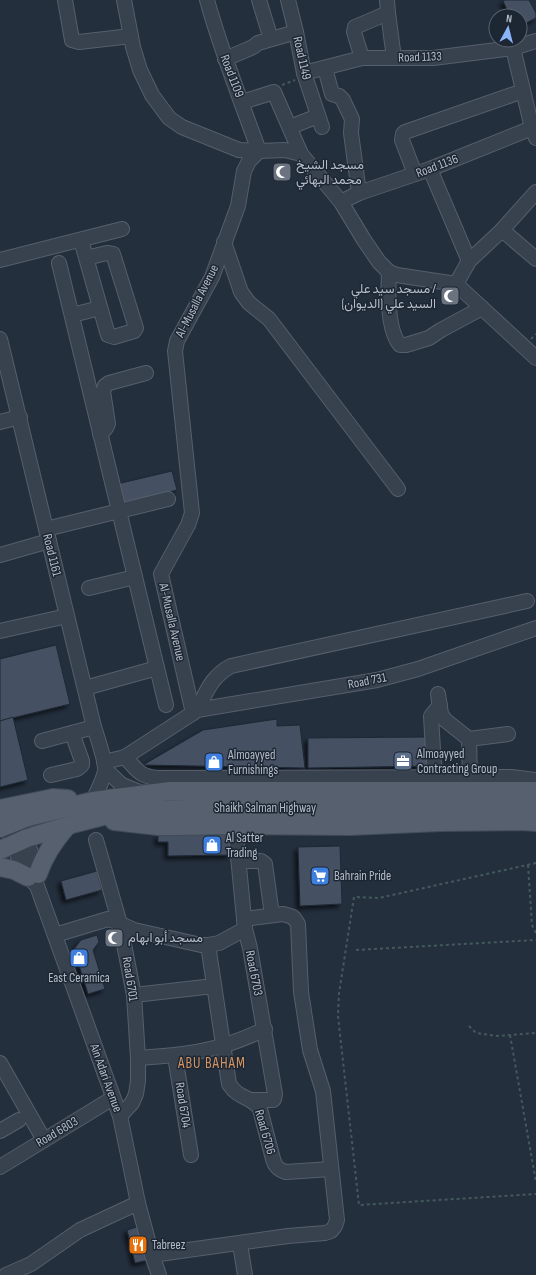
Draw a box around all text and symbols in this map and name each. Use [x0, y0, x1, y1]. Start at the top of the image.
north arrow [488, 8, 528, 48]
text: N [505, 12, 513, 25]
street label: Road 1149 [289, 35, 315, 81]
street label: Road 1133 [398, 48, 442, 66]
street label: Road 1109 [217, 52, 248, 100]
street label: Road 1136 [414, 151, 461, 181]
place label: مسجد الشيخ محمد البهائي [296, 157, 364, 190]
mosque icon: مسجد الشيخ محمد البهائي [271, 161, 293, 183]
street label: Al-Musalla Avenue [171, 262, 222, 341]
place label: مسجد سيد علي / السيد علي (الديوان) [342, 281, 436, 314]
mosque icon: مسجد سيد علي / السيد علي (الديوان) [439, 285, 461, 307]
street label: Road 1161 [39, 532, 65, 578]
street label: Al-Musalla Avenue [155, 581, 189, 662]
street label: Road 731 [346, 669, 388, 693]
place label: Almoayyed Contracting Group [416, 746, 497, 777]
place label: Almoayyed Furnishings [227, 747, 278, 778]
office icon: Almoayyed Contracting Group [392, 750, 414, 772]
shop icon: Almoayyed Furnishings [203, 751, 225, 773]
street label: Shaikh Salman Highway [214, 800, 316, 816]
place label: Al Satter Trading [225, 830, 264, 861]
shop icon: Al Satter Trading [201, 834, 223, 856]
supermarket icon: Bahrain Pride [309, 865, 331, 887]
place label: Bahrain Pride [334, 868, 391, 884]
mosque icon: مسجد أبو ابهام [103, 927, 125, 949]
place label: مسجد أبو ابهام [128, 930, 203, 946]
shop icon: East Ceramica [68, 947, 90, 969]
street label: Road 6703 [242, 949, 266, 997]
street label: Road 6701 [119, 956, 141, 1003]
place label: East Ceramica [48, 970, 110, 986]
street label: Ain Adari Avenue [86, 1041, 126, 1114]
district label: ABU BAHAM [177, 1054, 246, 1073]
street label: Road 6704 [172, 1081, 195, 1129]
street label: Road 6706 [251, 1108, 279, 1157]
street label: Road 6803 [33, 1113, 81, 1151]
restaurant icon: Tabreez [127, 1234, 149, 1256]
place label: Tabreez [152, 1237, 186, 1253]

